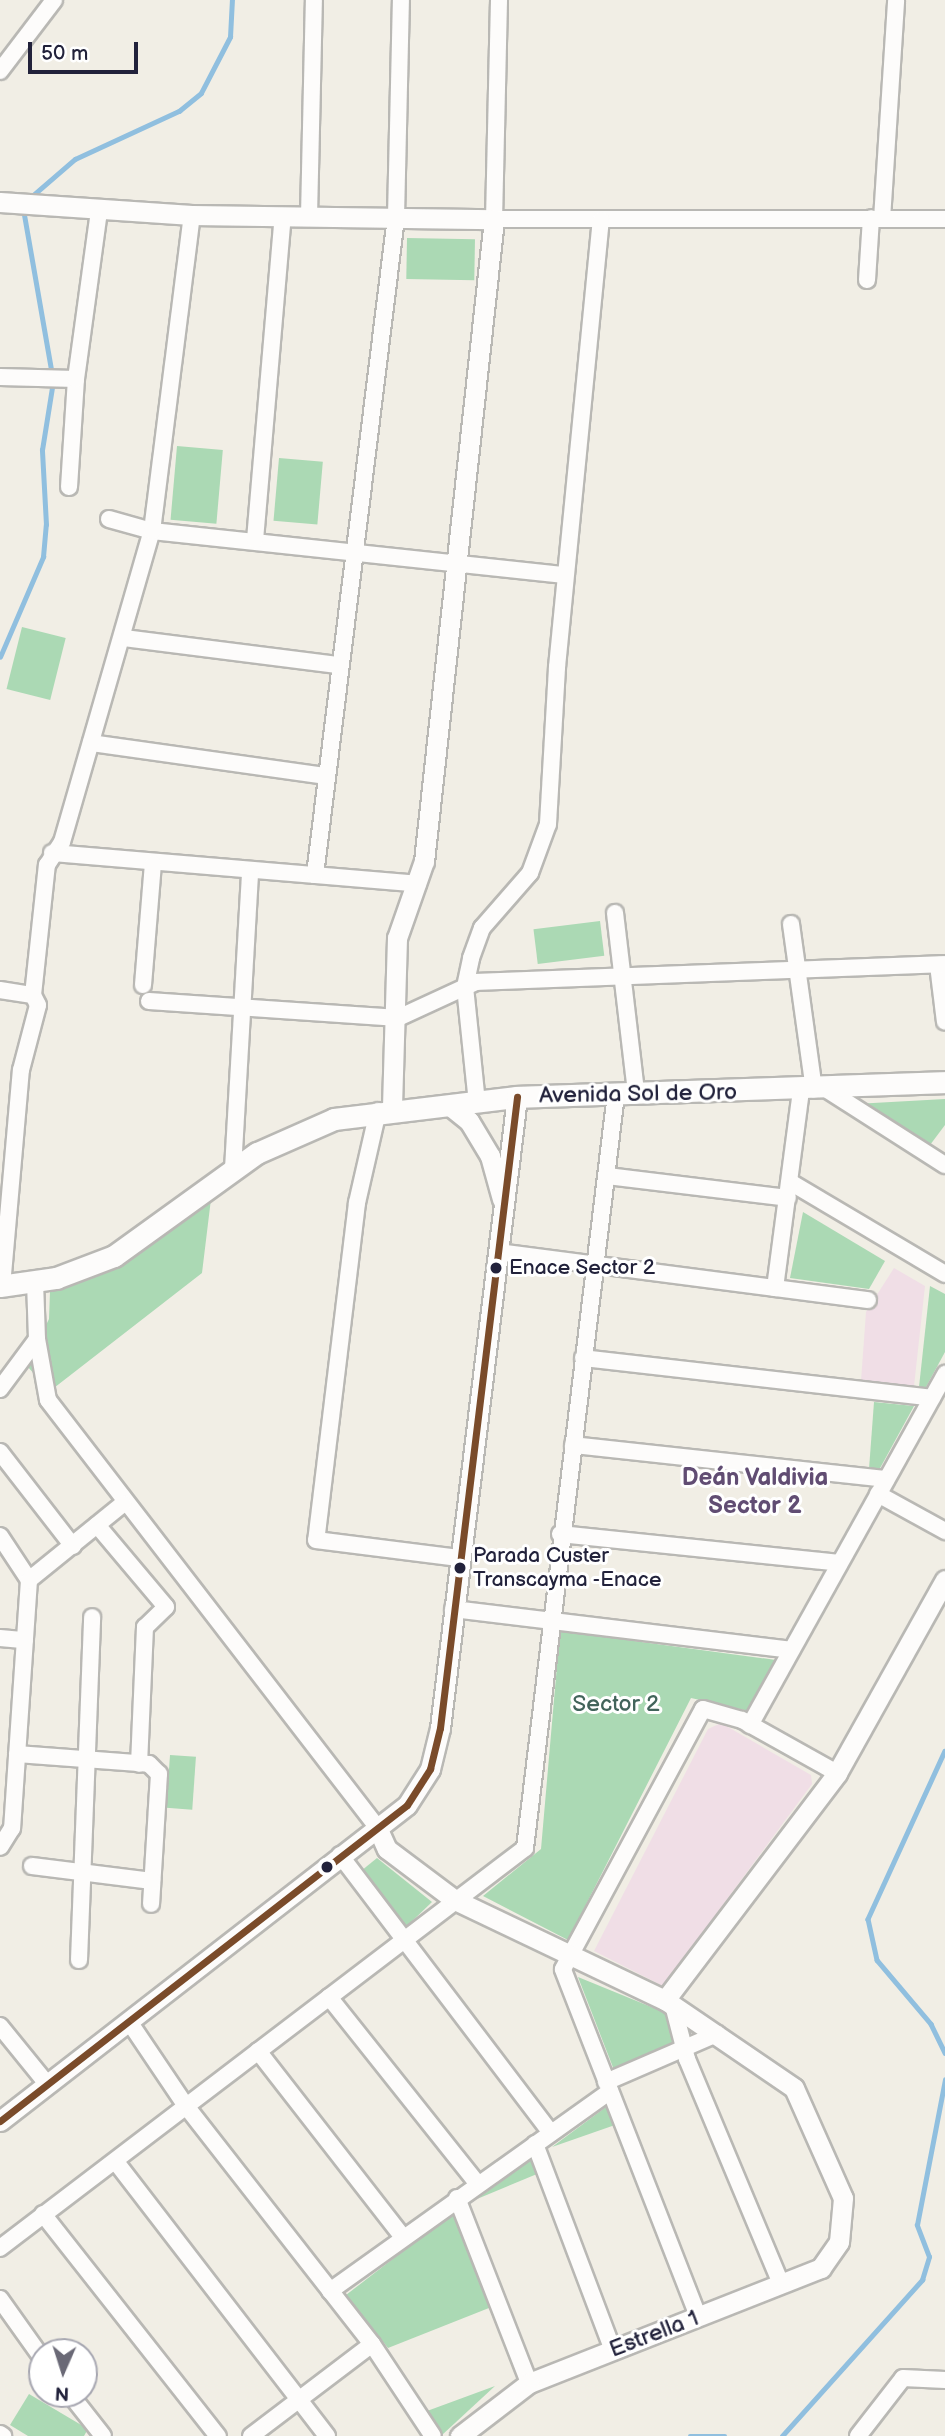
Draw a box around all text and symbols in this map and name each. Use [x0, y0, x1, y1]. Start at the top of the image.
scale bar [32, 28, 142, 72]
text: 50 m [41, 41, 88, 66]
street label: Avenida Sol de Oro [539, 1078, 737, 1110]
place label: Enace Sector 2 [509, 1255, 656, 1281]
marker: Enace Sector 2 [489, 1261, 503, 1275]
district label: Deán Valdivia Sector 2 [681, 1464, 829, 1520]
place label: Parada Custer Transcayma -Enace [473, 1543, 662, 1593]
marker: Parada Custer Transcayma -Enace [453, 1561, 467, 1575]
park label: Sector 2 [572, 1690, 660, 1718]
unlabelled marker [320, 1860, 334, 1874]
street label: Estrella 1 [605, 2304, 703, 2364]
north arrow [28, 2338, 98, 2408]
text: N [54, 2381, 70, 2404]

